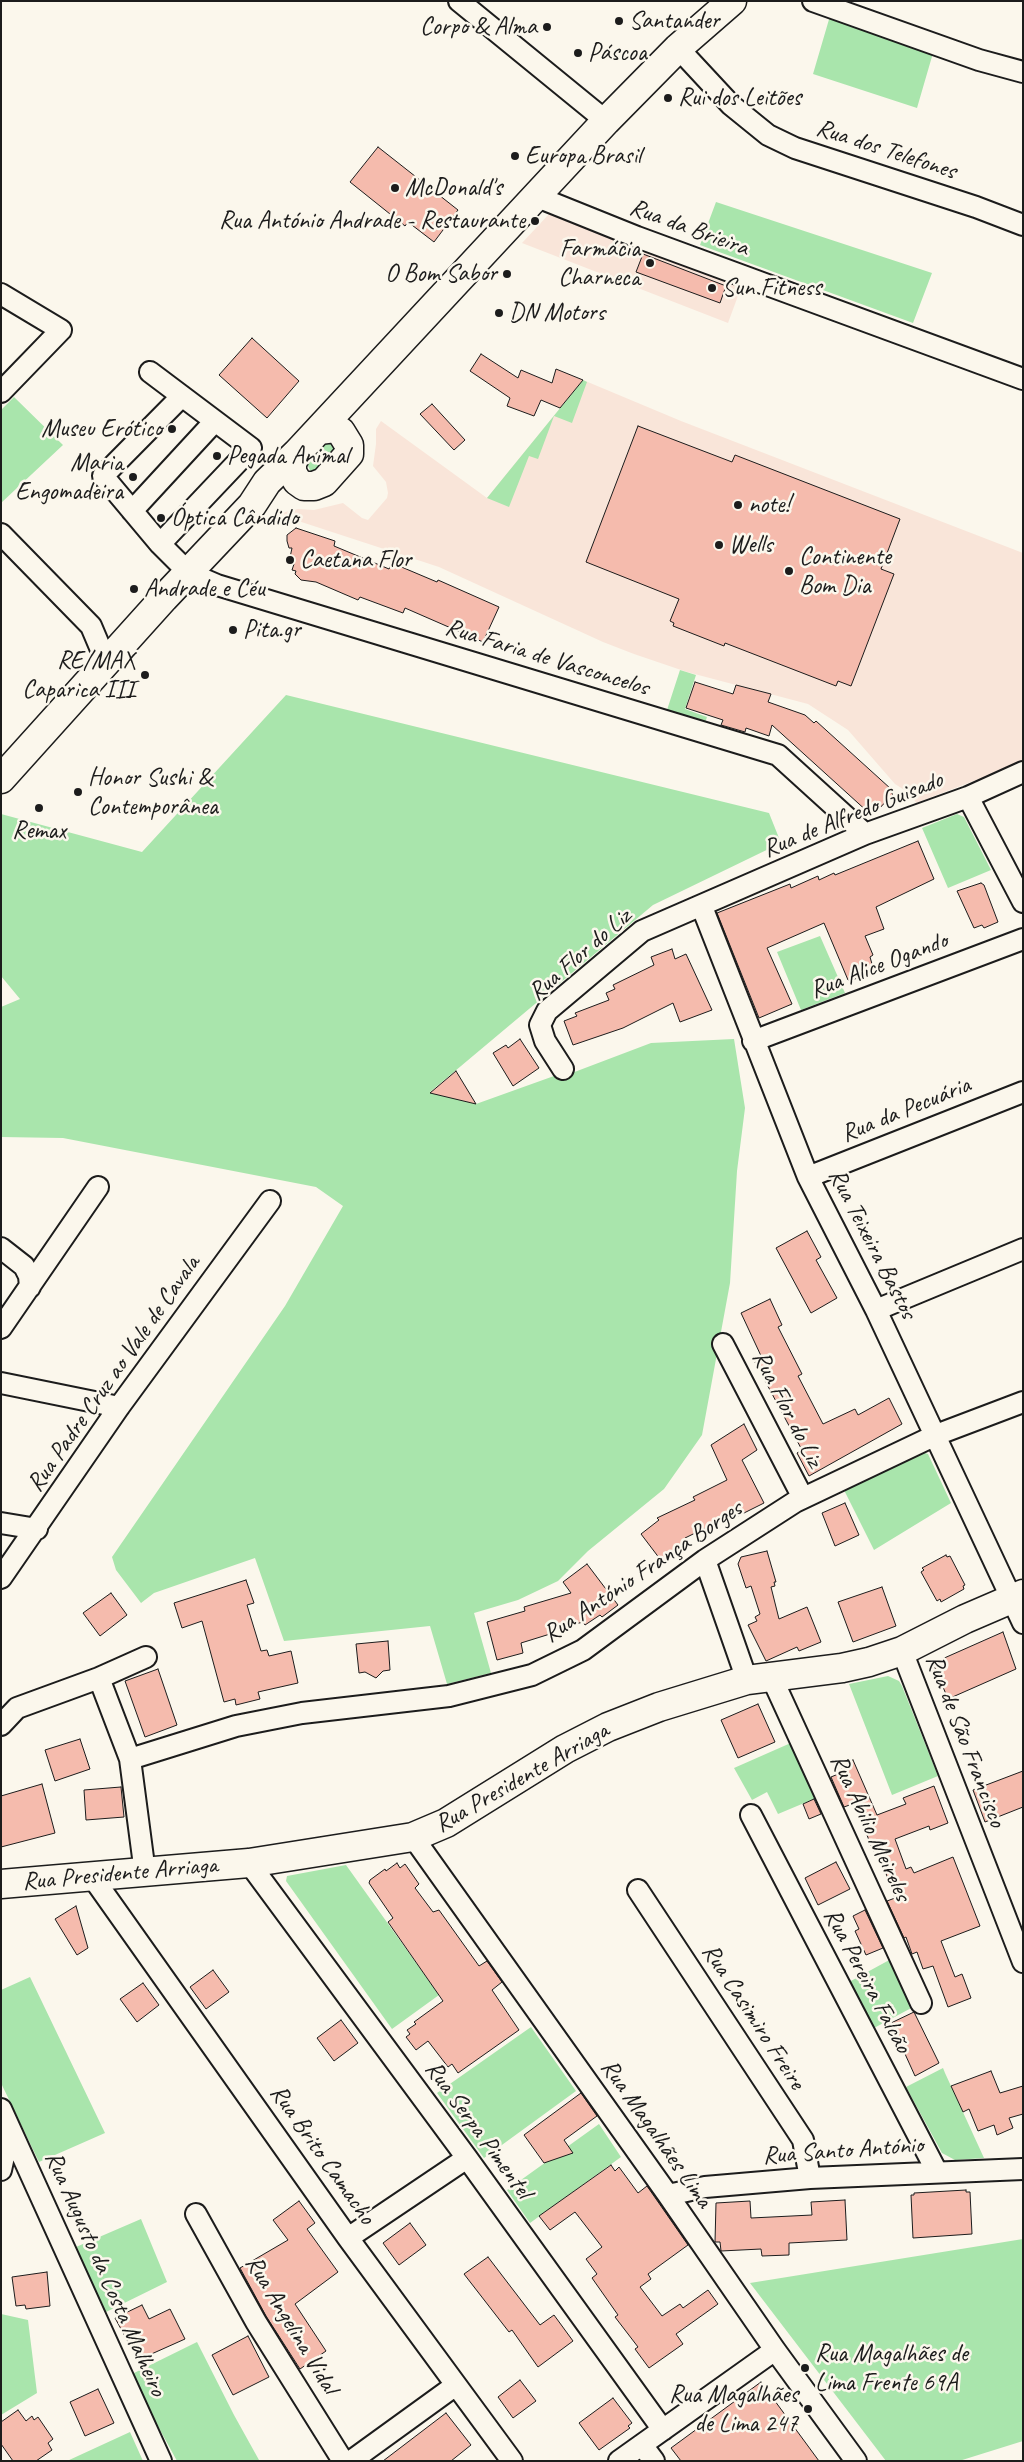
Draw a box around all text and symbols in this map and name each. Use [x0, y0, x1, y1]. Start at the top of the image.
place label: Santander [629, 6, 720, 36]
place label: Corpo & Alma [420, 12, 537, 42]
marker: Santander [613, 15, 625, 27]
marker: Corpo & Alma [541, 21, 553, 33]
place label: Páscoa [588, 38, 647, 68]
marker: Páscoa [572, 47, 584, 59]
place label: Rui dos Leitões [678, 83, 801, 113]
marker: Rui dos Leitões [662, 92, 674, 104]
street label: Rua dos Telefones [812, 113, 960, 187]
place label: Europa Brasil [525, 141, 641, 171]
marker: Europa Brasil [509, 150, 521, 162]
place label: McDonald's [405, 173, 502, 203]
marker: McDonald's [389, 182, 401, 194]
street label: Rua da Brieira [625, 193, 753, 263]
place label: Rua António Andrade - Restaurante [219, 206, 525, 236]
marker: Rua António Andrade - Restaurante [529, 215, 541, 227]
place label: Farmácia Charneca [558, 234, 640, 293]
marker: Farmácia Charneca [644, 257, 656, 269]
place label: O Bom Sabor [385, 259, 497, 289]
marker: O Bom Sabor [501, 268, 513, 280]
place label: Sun Fitness [722, 273, 821, 303]
marker: Sun Fitness [706, 282, 718, 294]
place label: DN Motors [509, 298, 605, 328]
marker: DN Motors [493, 307, 505, 319]
place label: Museu Erótico [41, 414, 162, 444]
marker: Museu Erótico [166, 423, 178, 435]
place label: Pegada Animal [227, 441, 349, 471]
place label: Maria Engomadeira [15, 448, 123, 507]
marker: Pegada Animal [211, 450, 223, 462]
marker: Maria Engomadeira [127, 471, 139, 483]
place label: note! [748, 490, 790, 520]
marker: note! [732, 499, 744, 511]
place label: Óptica Cândido [171, 503, 298, 533]
marker: Óptica Cândido [155, 512, 167, 524]
place label: Wells [729, 530, 773, 560]
marker: Wells [713, 539, 725, 551]
place label: Continente Bom Dia [799, 542, 891, 601]
place label: Caetana Flor [300, 545, 411, 575]
marker: Caetana Flor [284, 554, 296, 566]
marker: Continente Bom Dia [783, 565, 795, 577]
place label: Andrade e Céu [144, 574, 265, 604]
marker: Andrade e Céu [128, 583, 140, 595]
street label: Rua Faria de Vasconcelos [442, 613, 652, 703]
place label: Pita.gr [243, 615, 301, 645]
marker: Pita.gr [227, 624, 239, 636]
place label: RE/MAX Caparica III [22, 646, 135, 705]
marker: RE/MAX Caparica III [139, 669, 151, 681]
place label: Honor Sushi & Contemporânea [88, 763, 218, 822]
street label: Rua de Alfredo Guisado [759, 765, 947, 865]
marker: Honor Sushi & Contemporânea [72, 786, 84, 798]
marker: Remax [33, 802, 45, 814]
place label: Remax [12, 816, 66, 846]
street label: Rua Flor do Liz [523, 902, 637, 1008]
street label: Rua Alice Ogando [806, 926, 952, 1006]
street label: Rua da Pecuária [837, 1070, 975, 1150]
street label: Rua Teixeira Bastos [821, 1164, 923, 1324]
street label: Rua Padre Cruz ao Vale de Cavala [21, 1250, 207, 1498]
street label: Rua Flor do Liz [745, 1346, 829, 1472]
street label: Rua António França Borges [538, 1494, 748, 1650]
street label: Rua de São Francisco [918, 1651, 1012, 1831]
street label: Rua Presidente Arriaga [430, 1716, 614, 1840]
street label: Rua Abilio Meireles [823, 1750, 917, 1906]
street label: Rua Presidente Arriaga [21, 1851, 219, 1897]
street label: Rua Pereira Falcão [816, 1904, 918, 2058]
street label: Rua Casimiro Freire [695, 1938, 811, 2096]
street label: Rua Magalhães Lima [594, 2054, 718, 2214]
street label: Rua Serpa Pimentel [418, 2055, 538, 2205]
street label: Rua Brito Camacho [263, 2079, 381, 2231]
street label: Rua Santo António [762, 2130, 924, 2172]
street label: Rua Augusto da Costa Malheiro [37, 2147, 173, 2401]
street label: Rua Angelina Vidal [238, 2250, 344, 2400]
place label: Rua Magalhães de Lima Frente 69A [815, 2339, 968, 2398]
marker: Rua Magalhães de Lima Frente 69A [799, 2362, 811, 2374]
place label: Rua Magalhães de Lima 247 [669, 2380, 798, 2439]
marker: Rua Magalhães de Lima 247 [802, 2403, 814, 2415]

